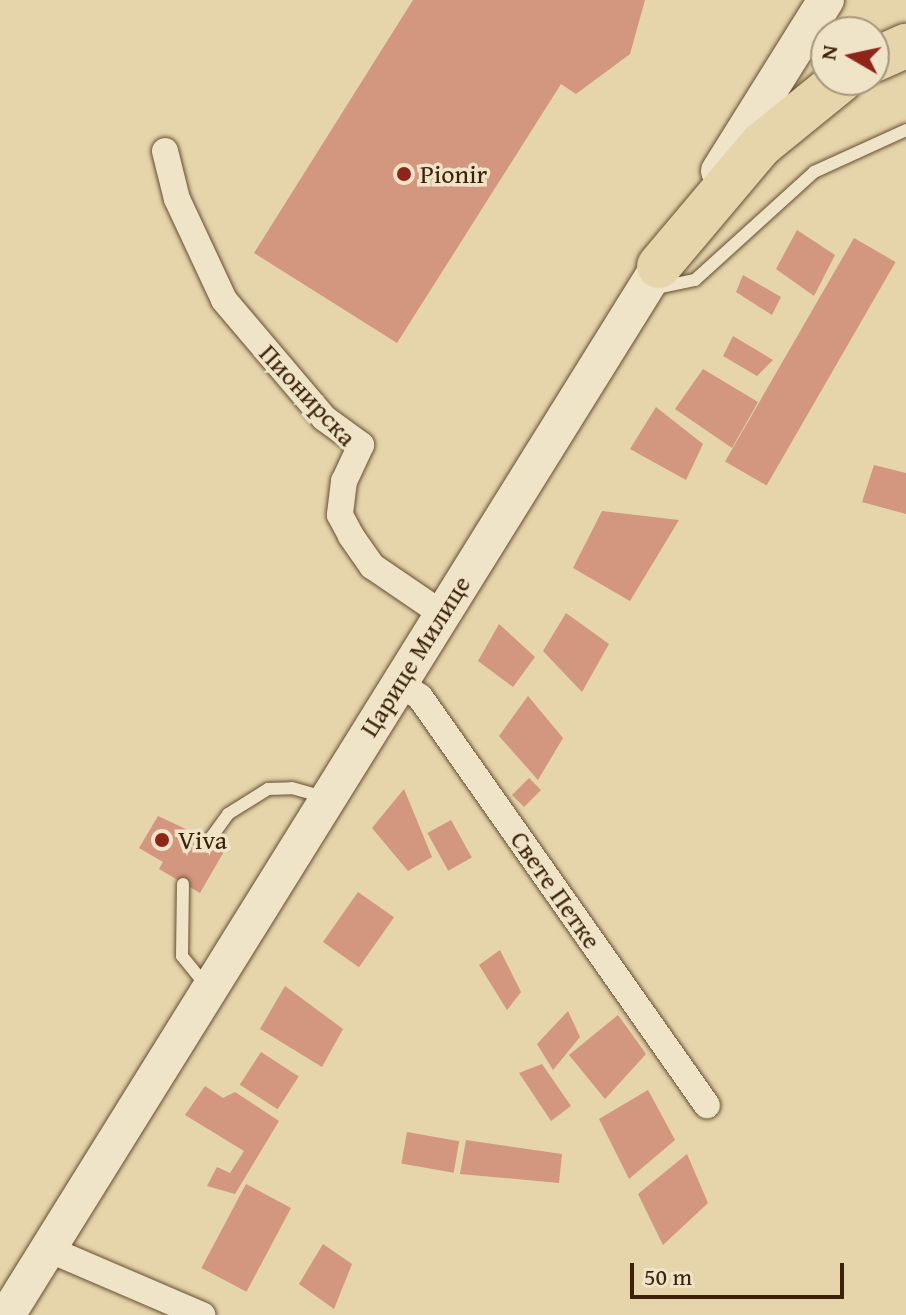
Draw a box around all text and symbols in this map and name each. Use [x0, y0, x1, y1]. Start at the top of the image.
north arrow [810, 16, 890, 96]
text: N [811, 43, 845, 62]
place label: Pionir [420, 158, 487, 190]
marker: Pionir [395, 165, 413, 183]
street label: Пионирска [253, 338, 363, 452]
street label: Царице Милице [353, 570, 477, 742]
place label: Viva [178, 824, 227, 856]
street label: Свете Петке [504, 825, 608, 955]
marker: Viva [153, 831, 171, 849]
scale bar [634, 1247, 848, 1297]
text: 50 m [644, 1259, 692, 1294]

